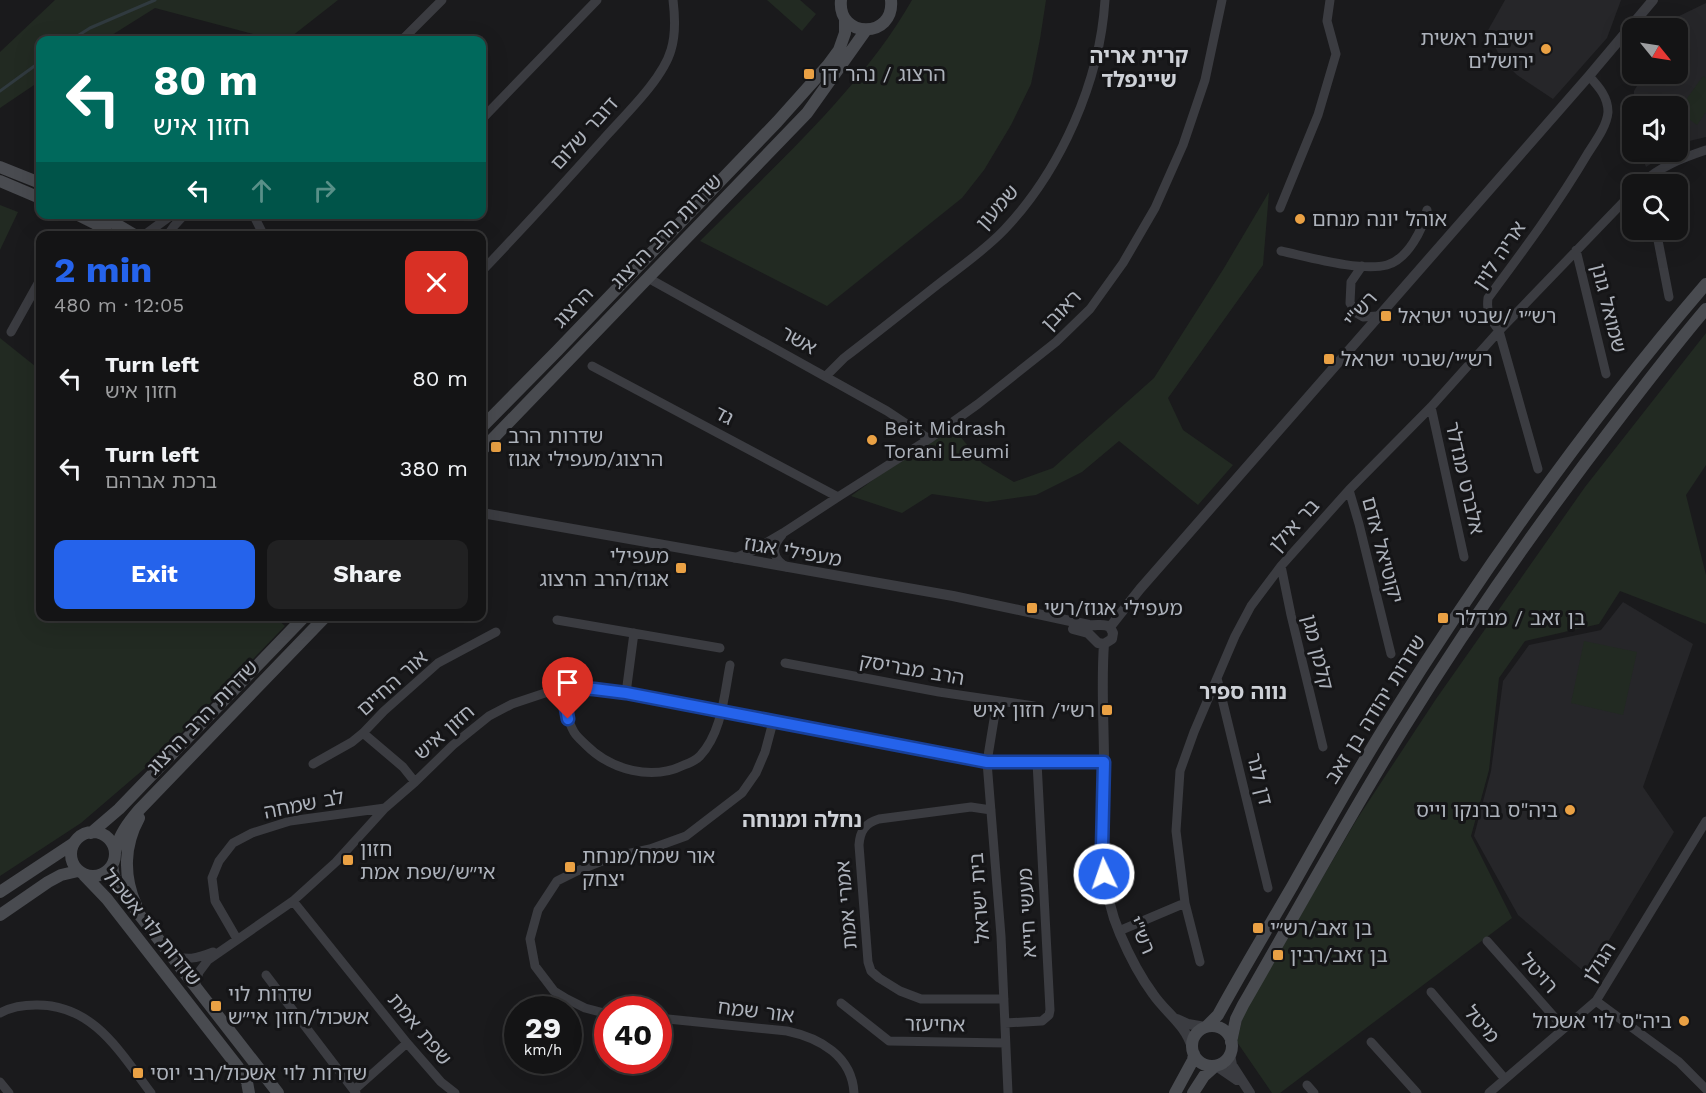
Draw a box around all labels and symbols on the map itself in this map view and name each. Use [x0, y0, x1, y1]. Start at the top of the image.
north arrow [1622, 18, 1688, 84]
place label: ישיבת ראשית ירושלים [1420, 26, 1534, 73]
marker: ישיבת ראשית ירושלים [1539, 42, 1553, 56]
district label: קרית אריה שיינפלד [1090, 43, 1189, 92]
place label: הרצוג / נהר דן [821, 62, 946, 86]
marker: הרצוג / נהר דן [802, 67, 816, 81]
street label: דובר שלום [545, 92, 623, 174]
street label: שדרות הרב הרצוג [605, 169, 727, 293]
street label: שמעון [971, 180, 1023, 234]
place label: אוהל יונה מנחם [1312, 207, 1447, 231]
marker: אוהל יונה מנחם [1293, 212, 1307, 226]
street label: אריה לוין [1468, 216, 1530, 294]
street label: שמואל גונן [1586, 261, 1632, 355]
street label: הרצוג [548, 282, 598, 332]
street label: ראובן [1036, 285, 1086, 335]
street label: רש"י [1338, 286, 1382, 332]
place label: רש״י /שבטי ישראל [1398, 304, 1557, 328]
marker: רש״י /שבטי ישראל [1379, 309, 1393, 323]
street label: אשר [777, 320, 821, 360]
place label: רש״י/שבטי ישראל [1341, 347, 1493, 371]
marker: רש״י/שבטי ישראל [1322, 352, 1336, 366]
street label: גד [710, 400, 738, 430]
place label: Beit Midrash Torani Leumi [884, 416, 1010, 463]
street label: אלברט מנדלר [1440, 419, 1490, 537]
place label: שדרות הרב הרצוג/מעפילי אגוז [508, 424, 663, 471]
marker: Beit Midrash Torani Leumi [865, 433, 879, 447]
marker: שדרות הרב הרצוג/מעפילי אגוז [489, 440, 503, 454]
street label: בר אילן [1264, 493, 1324, 557]
street label: יקוטיאל אדם [1357, 494, 1409, 606]
street label: מעפילי אגוז [742, 531, 844, 571]
place label: מעפילי אגוז/הרב הרצוג [539, 544, 669, 591]
marker: מעפילי אגוז/הרב הרצוג [674, 561, 688, 575]
place label: מעפילי אגוז/רשי [1044, 596, 1183, 620]
marker: מעפילי אגוז/רשי [1025, 601, 1039, 615]
place label: בן זאב / מנדלר [1455, 606, 1585, 630]
marker: בן זאב / מנדלר [1436, 611, 1450, 625]
street label: קלמן מגן [1297, 612, 1339, 692]
street label: שדרות יהודה בן זאב [1319, 630, 1431, 788]
street label: אור החיים [352, 645, 432, 721]
street label: הרב מבריסק [858, 648, 966, 690]
street label: שדרות הרב הרצוג [141, 655, 263, 779]
pin [542, 657, 593, 719]
district label: נווה ספיר [1199, 679, 1287, 704]
place label: רש׳י/ חזון איש [973, 698, 1095, 722]
street label: חזון איש [409, 699, 479, 765]
marker: רש׳י/ חזון איש [1100, 703, 1114, 717]
street label: דן לנר [1242, 751, 1278, 808]
street label: לב שמחה [262, 784, 346, 824]
place label: ביה"ס ברנקו וייס [1416, 798, 1558, 822]
marker: ביה"ס ברנקו וייס [1563, 803, 1577, 817]
district label: נחלה ומנוחה [742, 807, 862, 832]
place label: חזון אי״ש/שפת אמת [360, 837, 495, 884]
position arrow [1072, 842, 1136, 906]
place label: אור שמח/מנחת יצחק [582, 844, 715, 891]
street label: בית ישראל [964, 852, 994, 944]
marker: חזון אי״ש/שפת אמת [341, 853, 355, 867]
marker: אור שמח/מנחת יצחק [563, 860, 577, 874]
street label: אמרי אמת [830, 860, 862, 950]
street label: שדרות לוי אשכול [97, 863, 207, 991]
street label: מעשי חייא [1013, 867, 1041, 959]
street label: רש"י [1123, 912, 1161, 958]
place label: בן זאב/רש״י [1270, 916, 1373, 940]
marker: בן זאב/רש״י [1251, 921, 1265, 935]
street label: הגולן [1577, 937, 1621, 987]
place label: בן זאב/רבין [1290, 943, 1388, 967]
marker: בן זאב/רבין [1271, 948, 1285, 962]
street label: רויטל [1515, 948, 1563, 998]
place label: שדרות לוי אשכול/חזון אי״ש [228, 982, 369, 1029]
street label: שפת אמת [383, 988, 457, 1070]
street label: אור שמח [716, 994, 796, 1028]
speed limit sign: 40 [594, 996, 672, 1074]
marker: שדרות לוי אשכול/חזון אי״ש [209, 999, 223, 1013]
street label: מיטל [1459, 1000, 1505, 1048]
place label: ביה"ס לוי אשכול [1532, 1009, 1672, 1033]
street label: אחיעזר [904, 1011, 966, 1037]
marker: ביה"ס לוי אשכול [1677, 1014, 1691, 1028]
place label: שדרות לוי אשכול/רבי יוסי [150, 1061, 367, 1085]
marker: שדרות לוי אשכול/רבי יוסי [131, 1066, 145, 1080]

